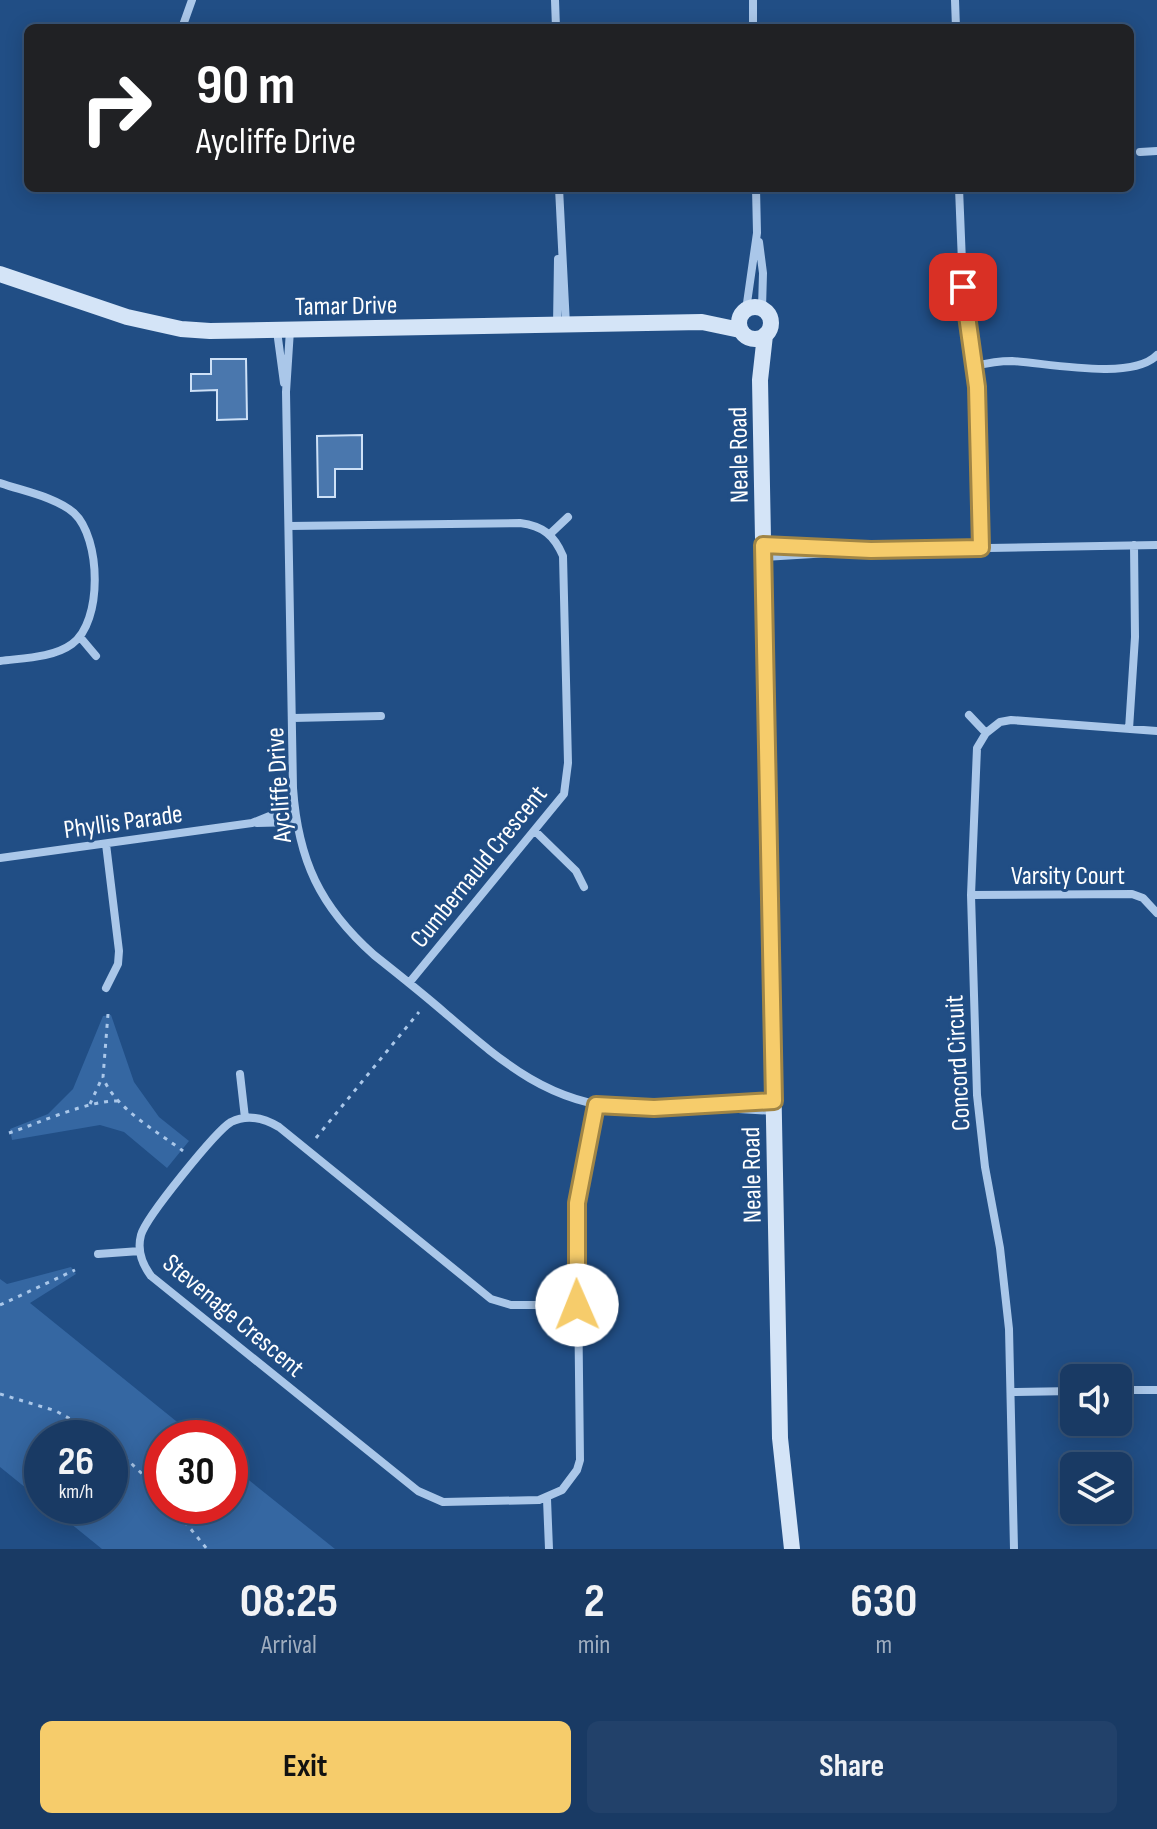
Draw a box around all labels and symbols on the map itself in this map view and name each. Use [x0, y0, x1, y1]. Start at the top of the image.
pin [929, 253, 997, 321]
street label: Tamar Drive [294, 290, 398, 323]
street label: Neale Road [723, 406, 756, 503]
street label: Aycliffe Drive [260, 726, 299, 845]
street label: Cumbernauld Crescent [404, 779, 554, 954]
street label: Phyllis Parade [62, 799, 185, 846]
street label: Varsity Court [1011, 861, 1125, 892]
street label: Concord Circuit [939, 994, 978, 1132]
street label: Neale Road [736, 1126, 769, 1223]
street label: Stevenage Crescent [156, 1248, 310, 1384]
position arrow [535, 1263, 619, 1347]
speed limit sign: 30 [144, 1420, 248, 1524]

